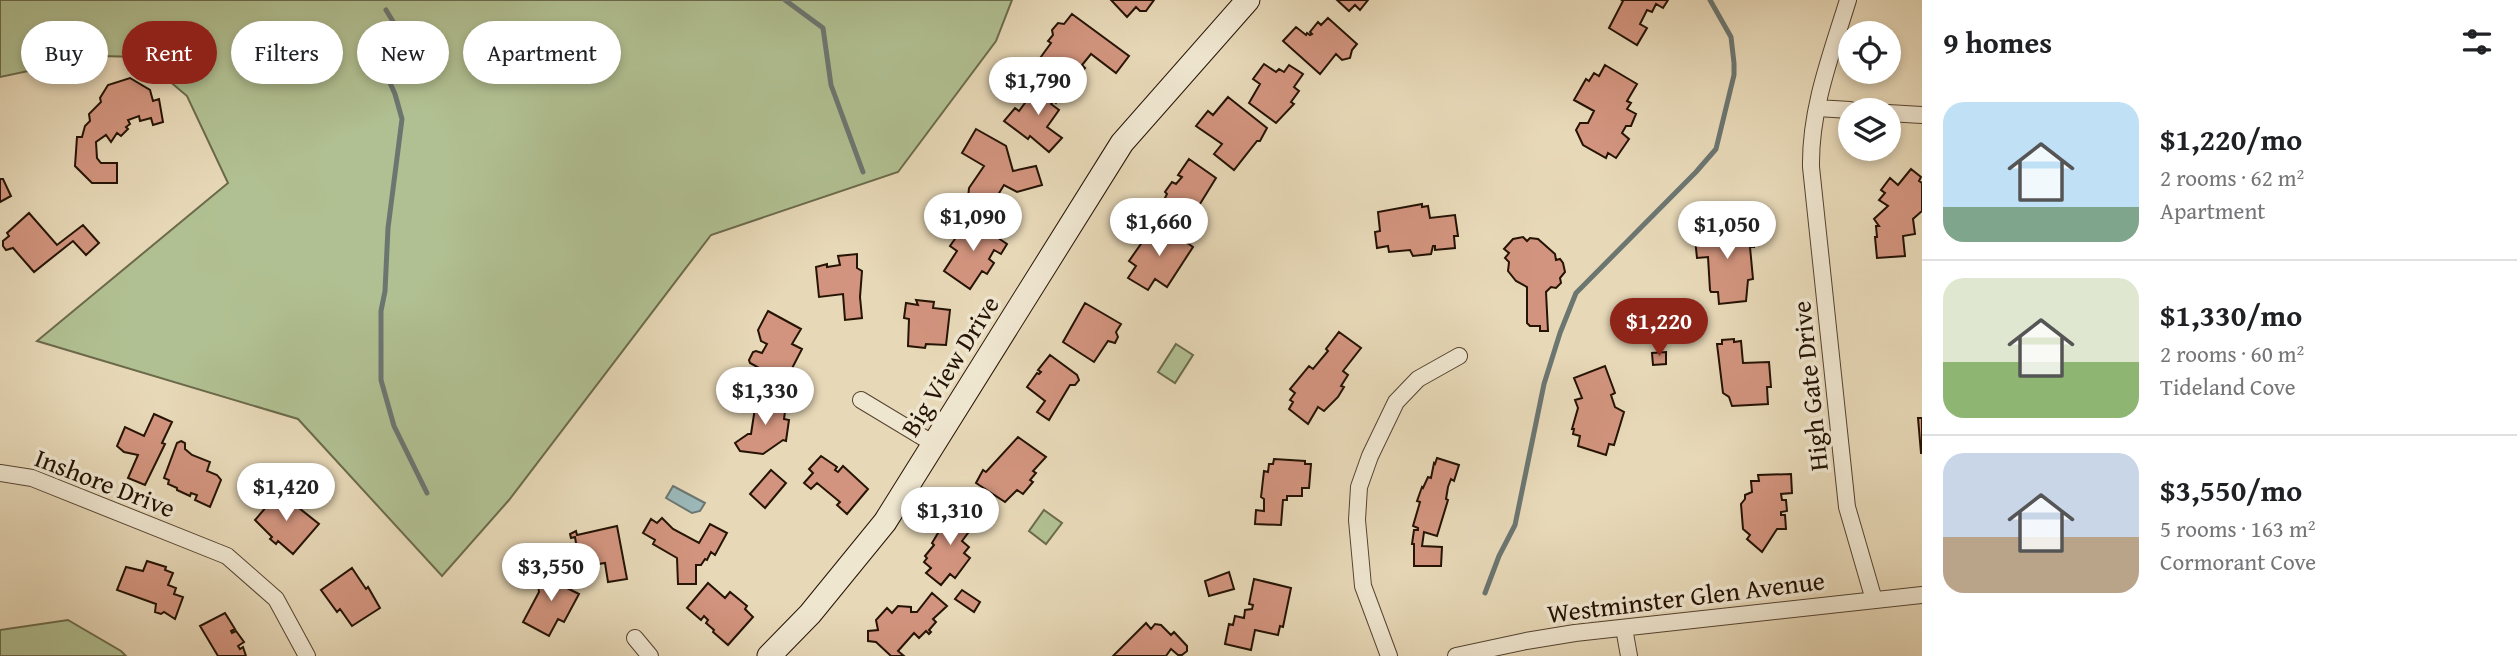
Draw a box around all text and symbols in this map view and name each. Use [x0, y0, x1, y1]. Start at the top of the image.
text: 9 homes [1943, 20, 2052, 64]
chip: Buy [21, 21, 108, 84]
chip: Rent [122, 21, 217, 84]
chip: Filters [231, 21, 343, 84]
chip: New [357, 21, 449, 84]
chip: Apartment [463, 21, 621, 84]
map controls [1838, 21, 1901, 161]
button: locate [1838, 21, 1901, 84]
icon: filters [2458, 23, 2496, 61]
pin: $1,790 [981, 58, 1095, 117]
text: $1,790 [1005, 63, 1071, 96]
button: layers [1838, 98, 1901, 161]
text: $1,220/mo [2160, 117, 2302, 161]
icon: home [1999, 130, 2083, 214]
text: 2 rooms · 62 m² [2160, 161, 2304, 194]
pin: $1,090 [916, 194, 1030, 253]
text: Apartment [2160, 194, 2265, 227]
pin: $1,660 [1102, 198, 1216, 258]
text: $1,090 [940, 199, 1006, 232]
pin: $1,050 [1670, 202, 1784, 261]
text: $1,660 [1126, 204, 1192, 237]
text: $1,050 [1694, 207, 1760, 240]
street label: Big View Drive [891, 288, 1008, 444]
text: $1,330/mo [2160, 293, 2302, 337]
pin: $1,220 [1602, 298, 1716, 358]
street label: High Gate Drive [1781, 299, 1838, 473]
text: $1,220 [1626, 304, 1692, 337]
icon: home [1999, 306, 2083, 390]
text: 2 rooms · 60 m² [2160, 337, 2304, 370]
pin: $1,330 [708, 368, 822, 427]
text: Tideland Cove [2160, 370, 2295, 403]
text: $1,330 [732, 373, 798, 406]
street label: Inshore Drive [29, 438, 181, 527]
pin: $1,420 [229, 463, 343, 523]
text: $3,550/mo [2160, 468, 2302, 512]
text: $1,420 [253, 469, 319, 502]
icon: home [1999, 481, 2083, 565]
pin: $1,310 [893, 488, 1007, 547]
text: $1,310 [917, 493, 983, 526]
text: 5 rooms · 163 m² [2160, 512, 2315, 545]
pin: $3,550 [494, 544, 608, 603]
text: Cormorant Cove [2160, 545, 2316, 578]
text: $3,550 [518, 549, 584, 582]
street label: Westminster Glen Avenue [1545, 560, 1827, 633]

